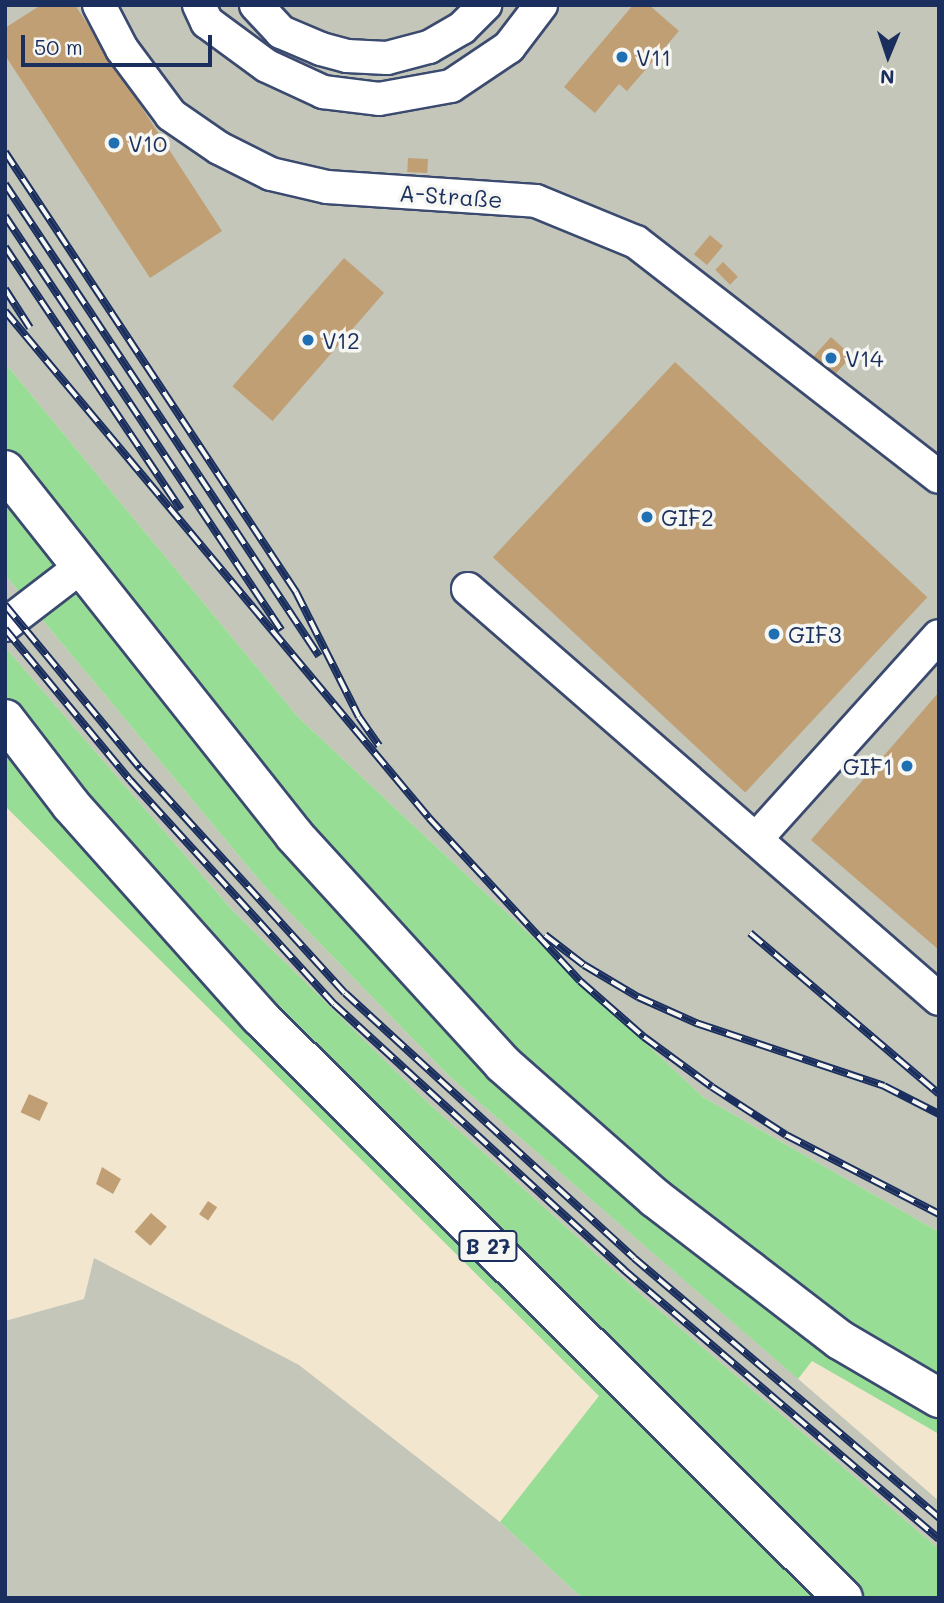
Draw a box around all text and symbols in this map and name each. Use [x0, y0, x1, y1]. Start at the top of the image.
scale bar [24, 21, 215, 65]
north arrow [853, 21, 923, 91]
text: 50 m [34, 33, 83, 60]
place label: V11 [636, 43, 671, 71]
marker: V11 [614, 49, 630, 65]
text: N [880, 65, 895, 90]
place label: V10 [128, 129, 167, 157]
marker: V10 [106, 135, 122, 151]
street label: A-Straße [398, 179, 504, 213]
place label: V12 [322, 326, 360, 354]
marker: V12 [300, 332, 316, 348]
place label: V14 [845, 344, 884, 372]
marker: V14 [823, 350, 839, 366]
place label: GIF2 [661, 503, 714, 531]
marker: GIF2 [639, 509, 655, 525]
place label: GIF3 [788, 620, 841, 648]
marker: GIF3 [766, 626, 782, 642]
place label: GIF1 [843, 752, 893, 780]
marker: GIF1 [899, 758, 915, 774]
road number: B 27 [458, 1228, 518, 1264]

